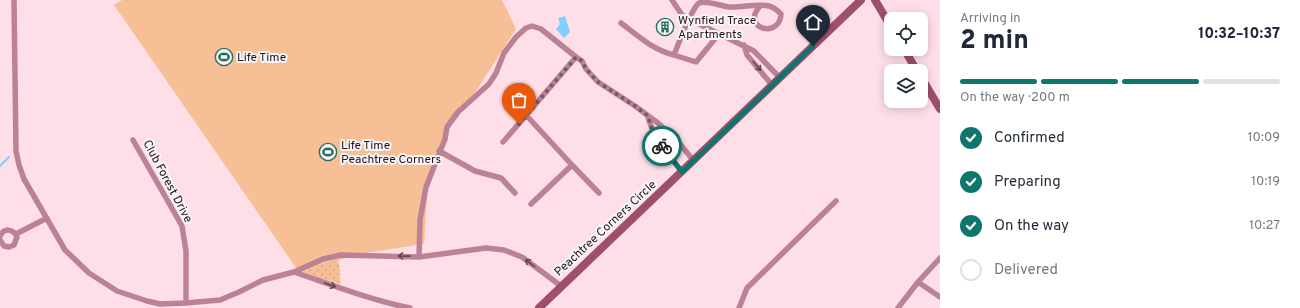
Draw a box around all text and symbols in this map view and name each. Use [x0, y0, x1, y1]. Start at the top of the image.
pin [796, 5, 830, 46]
icon: home [802, 11, 824, 33]
text: Arriving in [960, 11, 1021, 27]
map controls [884, 12, 928, 108]
button: locate [884, 12, 928, 56]
place label: Wynfield Trace Apartments [678, 13, 756, 43]
building icon: Wynfield Trace Apartments [655, 17, 675, 37]
text: 2 min [960, 25, 1029, 58]
text: 10:32–10:37 [1198, 25, 1280, 44]
sports icon: Life Time [214, 47, 234, 67]
place label: Life Time [237, 50, 286, 66]
one-way arrow [752, 61, 761, 71]
button: layers [884, 64, 928, 108]
pin [502, 83, 536, 124]
icon: bag [508, 89, 530, 111]
text: On the way · 200 m [960, 90, 1070, 106]
courier [642, 126, 682, 166]
icon: check [960, 127, 982, 149]
text: Confirmed [994, 129, 1065, 148]
text: 10:09 [1248, 130, 1280, 146]
icon: bike [651, 135, 673, 157]
street label: Club Forest Drive [139, 137, 196, 226]
place label: Life Time Peachtree Corners [341, 138, 441, 168]
sports icon: Life Time Peachtree Corners [318, 142, 338, 162]
icon: check [960, 171, 982, 193]
text: Preparing [994, 173, 1061, 192]
text: 10:19 [1251, 174, 1280, 190]
street label: Peachtree Corners Circle [551, 177, 660, 280]
icon: check [960, 215, 982, 237]
text: On the way [994, 217, 1069, 236]
text: 10:27 [1249, 218, 1280, 234]
one-way arrow [398, 253, 411, 260]
one-way arrow [524, 259, 535, 267]
text: Delivered [994, 261, 1058, 280]
one-way arrow [324, 281, 336, 289]

